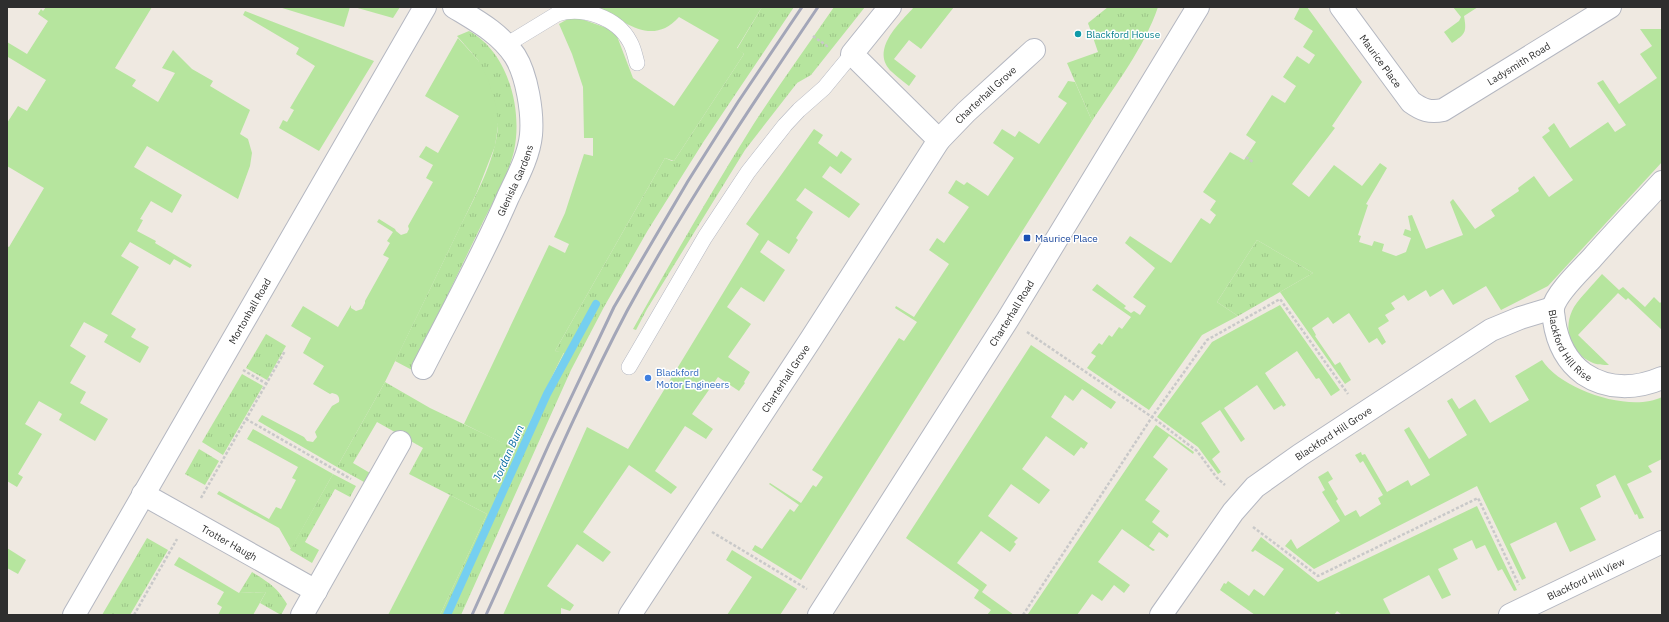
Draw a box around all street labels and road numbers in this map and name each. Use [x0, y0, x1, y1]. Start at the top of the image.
street label: Maurice Place [1356, 32, 1405, 91]
street label: Ladysmith Road [1485, 39, 1553, 88]
street label: Charterhall Grove [952, 63, 1020, 126]
street label: Glenisla Gardens [494, 143, 536, 218]
street label: Mortonhall Road [226, 276, 274, 347]
street label: Charterhall Road [986, 278, 1037, 349]
street label: Blackford Hill Rise [1546, 309, 1595, 385]
street label: Charterhall Grove [759, 342, 813, 415]
street label: Blackford Hill Grove [1293, 403, 1375, 464]
street label: Trotter Haugh [199, 522, 259, 564]
street label: Blackford Hill View [1545, 555, 1627, 603]

